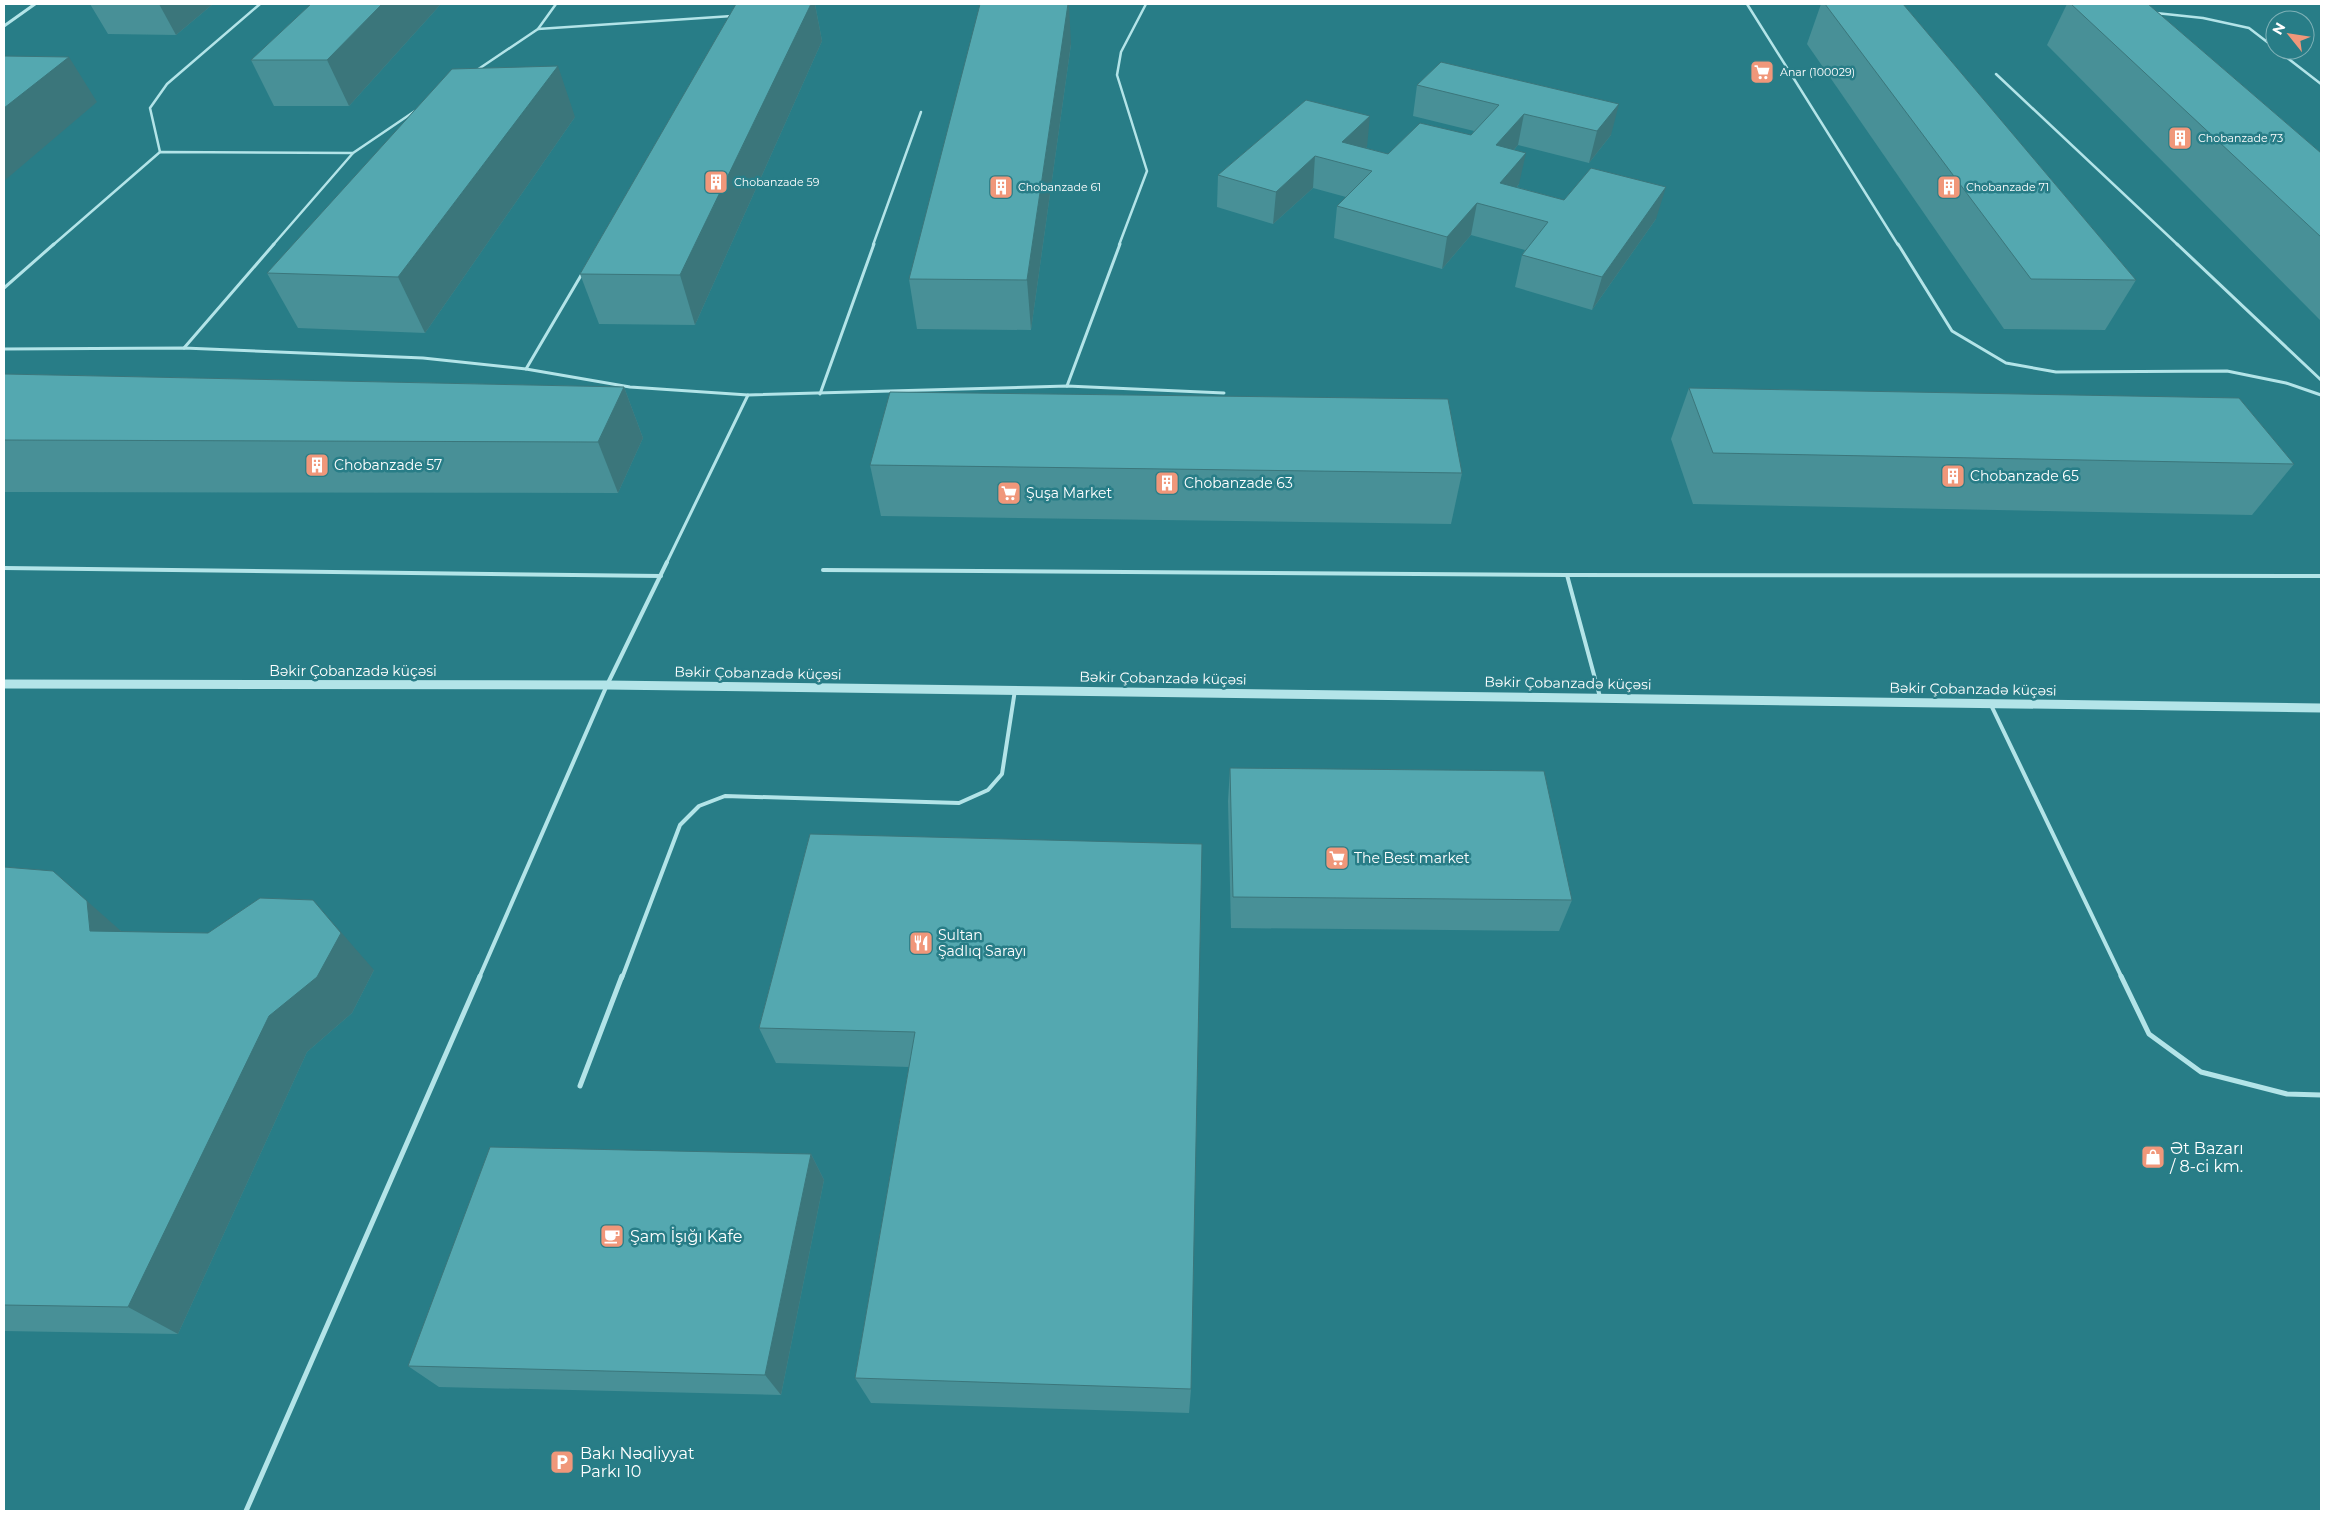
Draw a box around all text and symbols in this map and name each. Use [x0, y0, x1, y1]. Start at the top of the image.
north arrow [2265, 10, 2315, 60]
text: N [2268, 19, 2289, 38]
supermarket icon: Anar (100029) [1749, 59, 1775, 85]
place label: Anar (100029) [1780, 65, 1855, 79]
building icon: Chobanzade 73 [2167, 125, 2193, 151]
place label: Chobanzade 73 [2198, 131, 2283, 145]
building icon: Chobanzade 59 [703, 169, 729, 195]
building icon: Chobanzade 61 [988, 174, 1014, 200]
building icon: Chobanzade 71 [1936, 174, 1962, 200]
place label: Chobanzade 59 [734, 175, 820, 189]
place label: Chobanzade 61 [1018, 180, 1101, 194]
place label: Chobanzade 71 [1966, 180, 2049, 194]
building icon: Chobanzade 57 [304, 452, 330, 478]
place label: Chobanzade 57 [334, 456, 442, 474]
building icon: Chobanzade 65 [1940, 463, 1966, 489]
place label: Chobanzade 65 [1970, 467, 2079, 485]
building icon: Chobanzade 63 [1154, 470, 1180, 496]
place label: Chobanzade 63 [1184, 474, 1293, 492]
supermarket icon: Şuşa Market [996, 480, 1022, 506]
place label: Şuşa Market [1026, 484, 1112, 502]
street label: Bəkir Çobanzadə küçəsi [269, 662, 437, 680]
street label: Bəkir Çobanzadə küçəsi [674, 663, 842, 683]
street label: Bəkir Çobanzadə küçəsi [1079, 668, 1247, 688]
street label: Bəkir Çobanzadə küçəsi [1484, 673, 1652, 693]
street label: Bəkir Çobanzadə küçəsi [1889, 679, 2057, 699]
supermarket icon: The Best market [1324, 845, 1350, 871]
place label: The Best market [1354, 849, 1470, 867]
place label: Sultan Şadlıq Sarayı [938, 926, 1026, 960]
restaurant icon: Sultan Şadlıq Sarayı [908, 930, 934, 956]
place label: Ət Bazarı / 8-ci km. [2169, 1139, 2244, 1176]
shop icon: Ət Bazarı / 8-ci km. [2140, 1144, 2166, 1170]
cafe icon: Şam İşığı Kafe [599, 1223, 625, 1249]
place label: Şam İşığı Kafe [630, 1227, 742, 1246]
place label: Bakı Nəqliyyat Parkı 10 [580, 1444, 695, 1481]
parking icon: Bakı Nəqliyyat Parkı 10 [549, 1449, 575, 1475]

